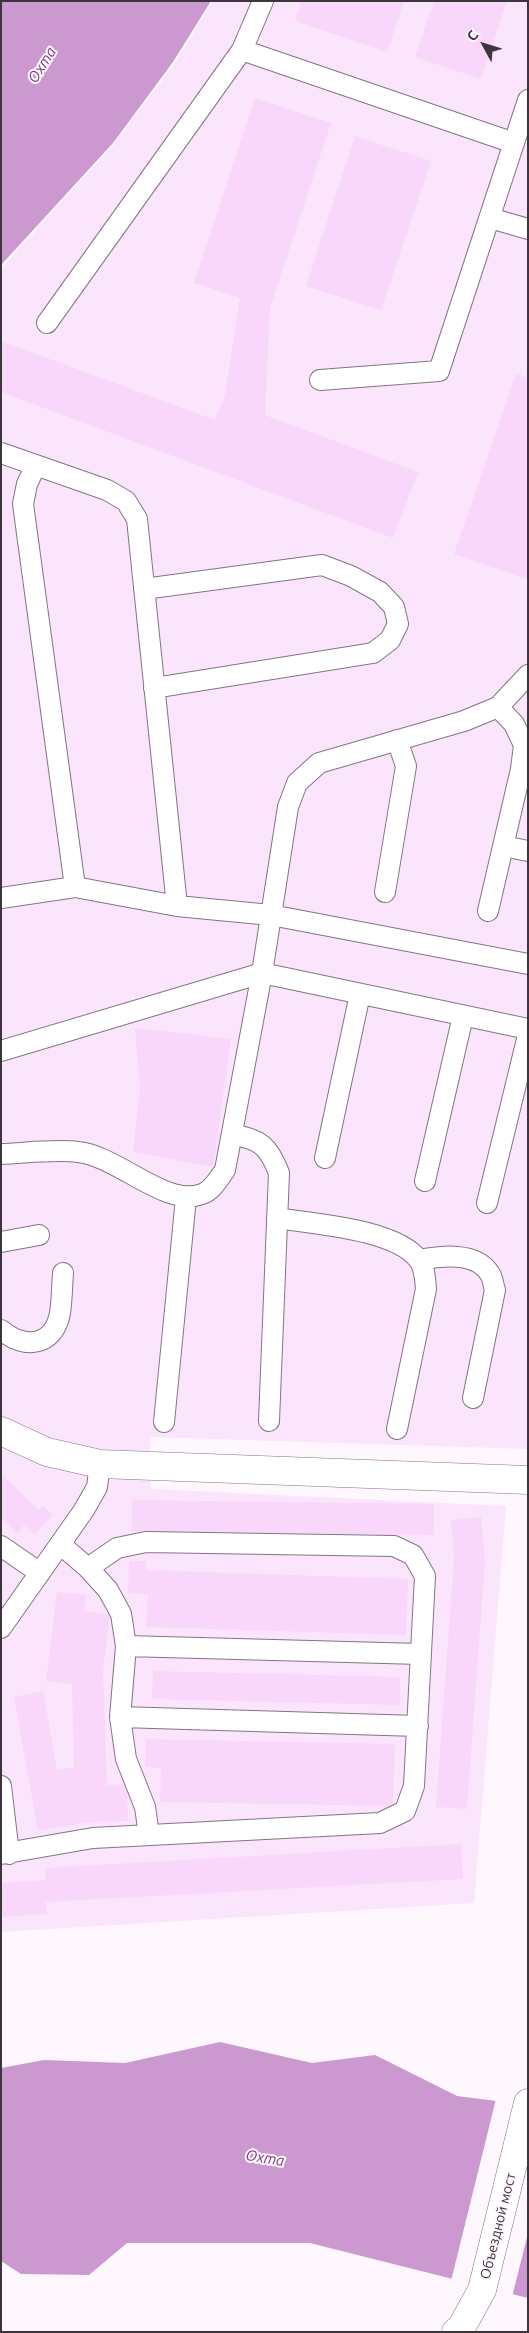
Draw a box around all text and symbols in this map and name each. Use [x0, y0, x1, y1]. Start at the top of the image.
north arrow [459, 20, 509, 70]
text: С [463, 27, 481, 44]
water label: Охта [24, 44, 60, 86]
water label: Охта [244, 2146, 286, 2170]
street label: Объездной мост [477, 2171, 519, 2281]

